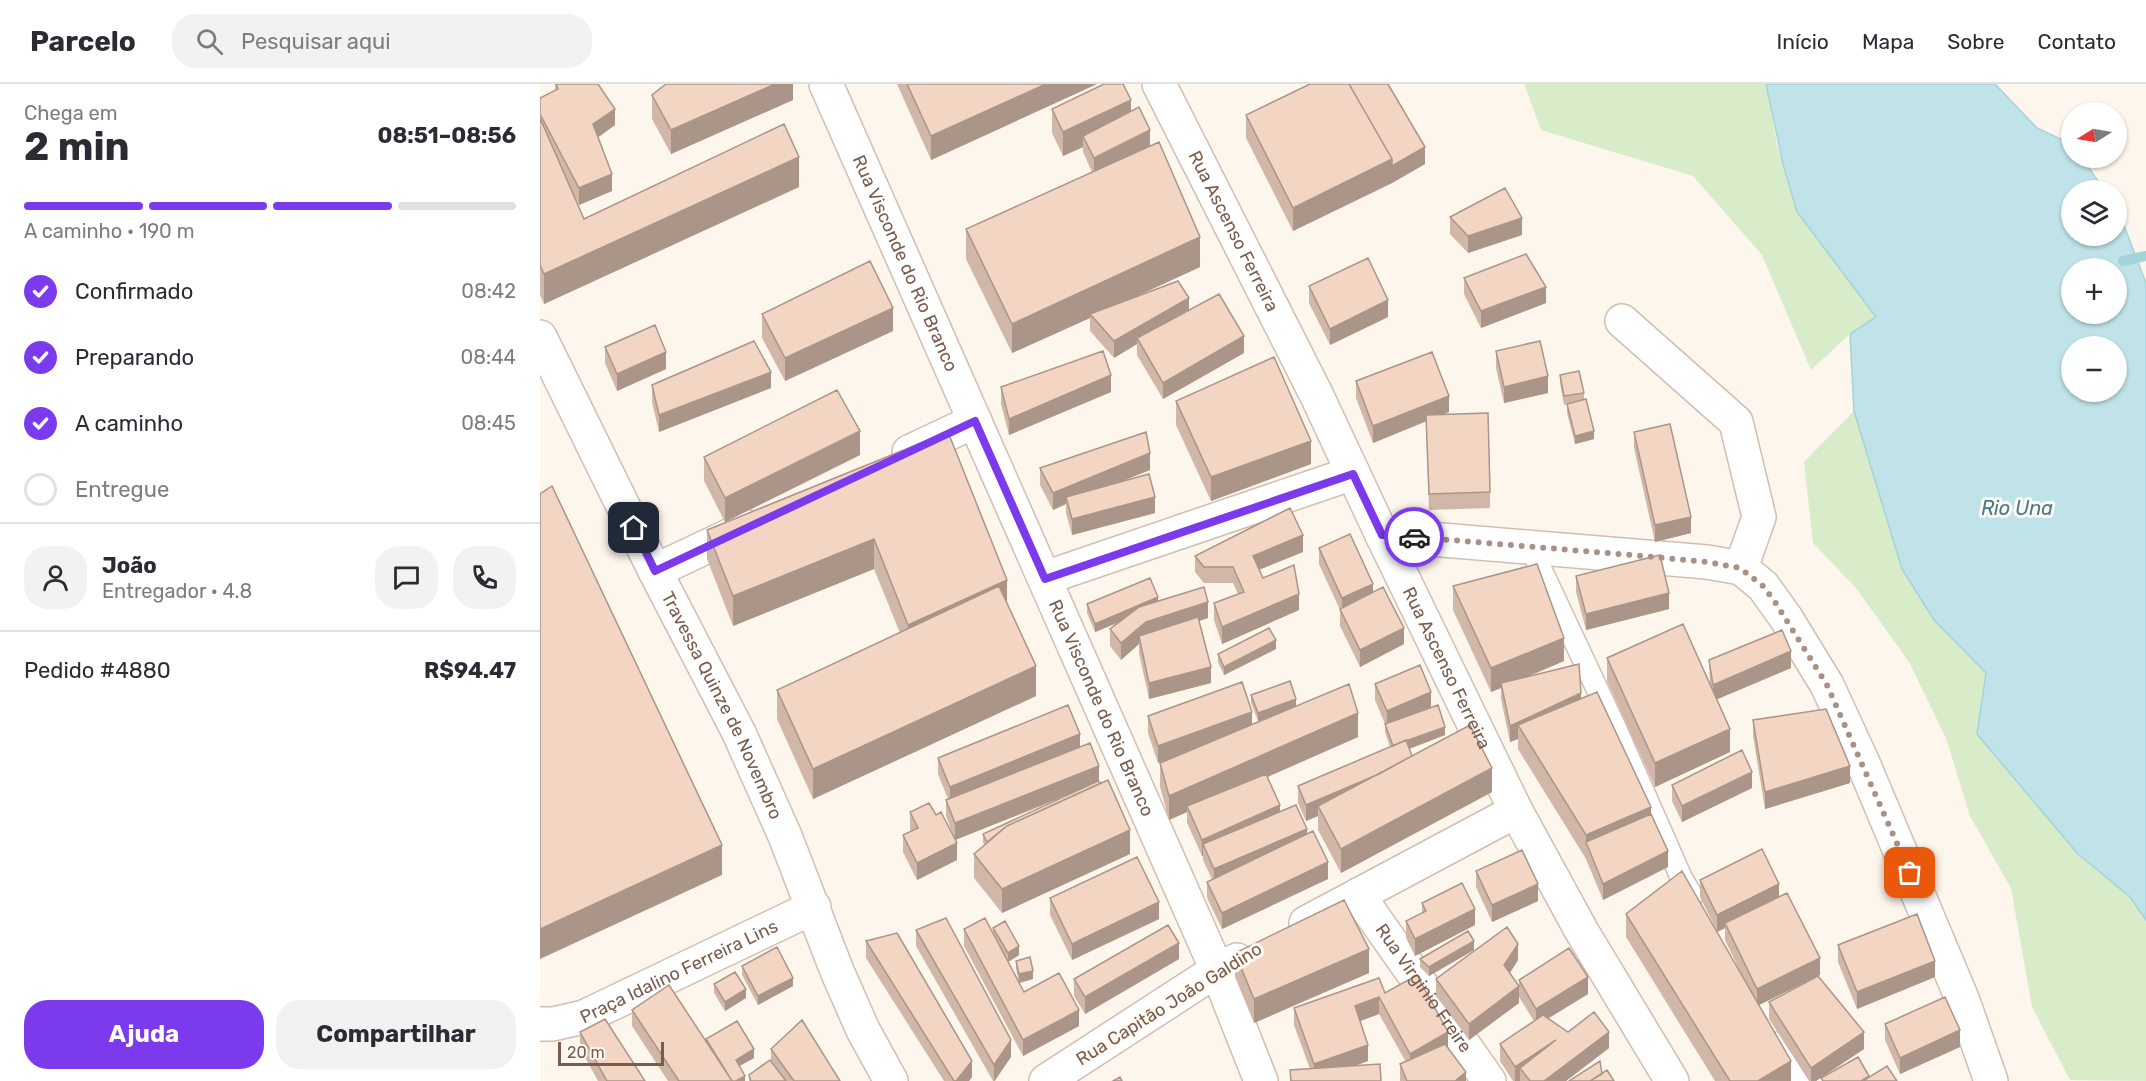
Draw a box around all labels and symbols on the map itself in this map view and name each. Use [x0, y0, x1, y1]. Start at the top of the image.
north arrow [2061, 102, 2127, 168]
street label: Rua Ascenso Ferreira [1184, 147, 1283, 315]
street label: Rua Visconde do Rio Branco [848, 152, 963, 375]
water label: Rio Una [1981, 496, 2053, 520]
pin [608, 502, 659, 553]
courier [1384, 507, 1444, 567]
street label: Rua Ascenso Ferreira [1398, 583, 1495, 753]
street label: Travessa Quinze de Novembro [657, 588, 787, 823]
street label: Rua Visconde do Rio Branco [1044, 596, 1159, 820]
pin [1884, 847, 1935, 898]
street label: Praça Idalino Ferreira Lins [576, 915, 781, 1028]
street label: Rua Virginio Freire [1371, 920, 1477, 1057]
street label: Rua Capitão João Galdino [1072, 938, 1266, 1070]
scale bar [558, 1039, 664, 1066]

